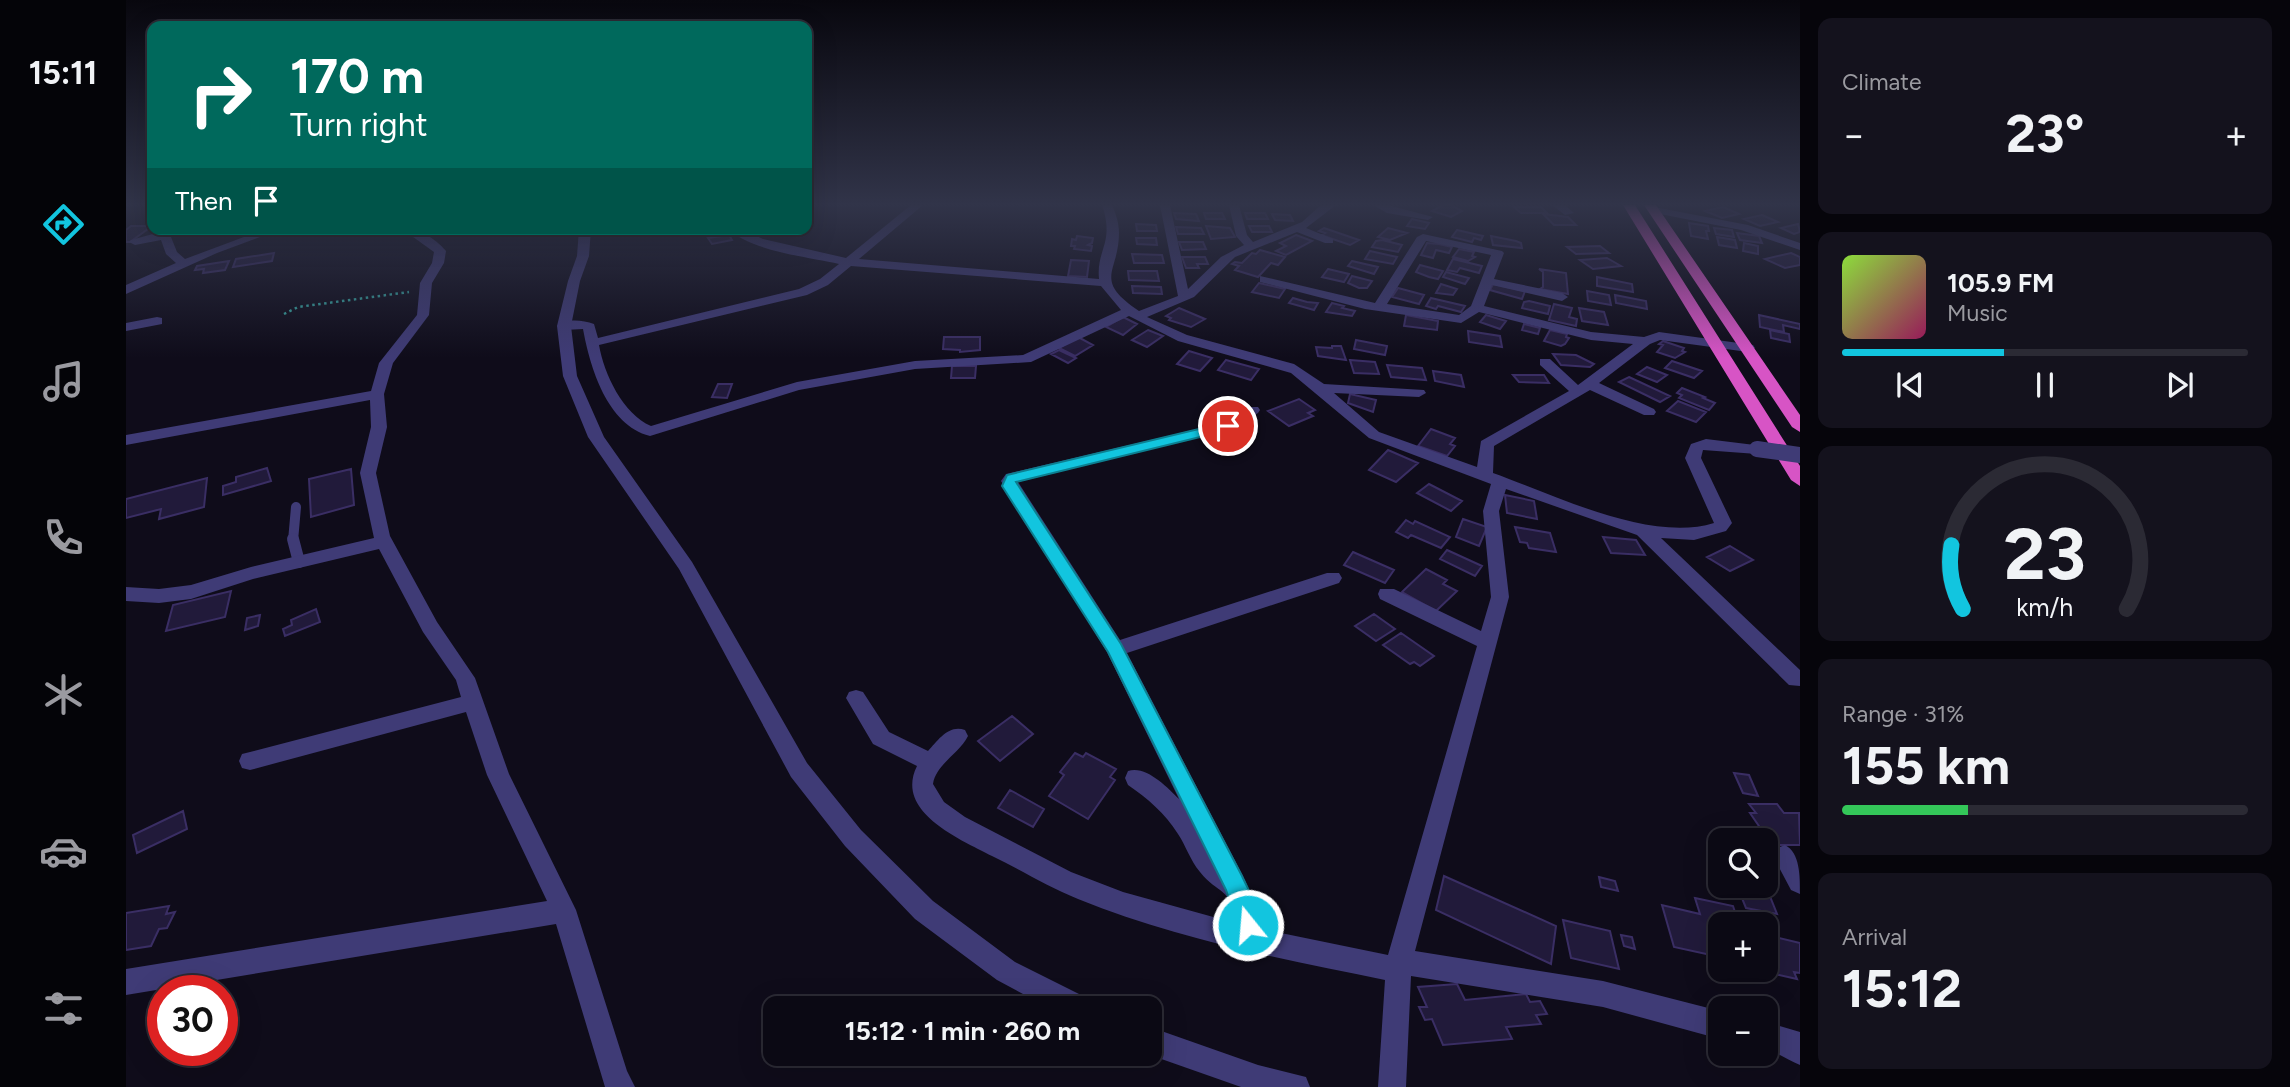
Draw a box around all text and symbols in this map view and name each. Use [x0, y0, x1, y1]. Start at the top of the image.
text: 170 m [290, 46, 424, 105]
icon: right [175, 49, 266, 140]
text: 15:11 [29, 54, 97, 92]
text: Climate [1842, 68, 1921, 96]
text: 23° [2006, 103, 2084, 165]
text: Turn right [290, 106, 428, 144]
text: − [1842, 112, 1866, 158]
text: + [2224, 112, 2248, 158]
icon: arrive [247, 182, 285, 220]
text: Then [175, 185, 233, 217]
icon: directions [39, 200, 88, 249]
text: 105.9 FM [1947, 267, 2054, 299]
text: Music [1947, 299, 2008, 327]
icon: music [39, 357, 88, 406]
icon: previous [1891, 366, 1929, 404]
icon: pause [2026, 366, 2064, 404]
icon: next [2161, 366, 2199, 404]
pin [1198, 396, 1258, 456]
icon: arrive [1209, 407, 1247, 445]
text: 23 [2004, 511, 2086, 598]
icon: phone [39, 513, 88, 562]
text: km/h [2016, 592, 2074, 622]
icon: climate [39, 670, 88, 719]
text: Range · 31% [1842, 700, 1964, 728]
text: 155 km [1842, 735, 2010, 797]
icon: car [39, 827, 88, 876]
map controls [1708, 828, 1778, 1066]
button: search [1708, 828, 1778, 898]
position arrow [1211, 888, 1285, 962]
button: + [1708, 912, 1778, 982]
text: Arrival [1842, 923, 1907, 951]
text: 15:12 [1842, 958, 1962, 1020]
speed limit sign: 30 [147, 975, 238, 1066]
icon: filters [39, 984, 88, 1033]
button: − [1708, 996, 1778, 1066]
text: 15:12 · 1 min · 260 m [845, 1015, 1080, 1047]

